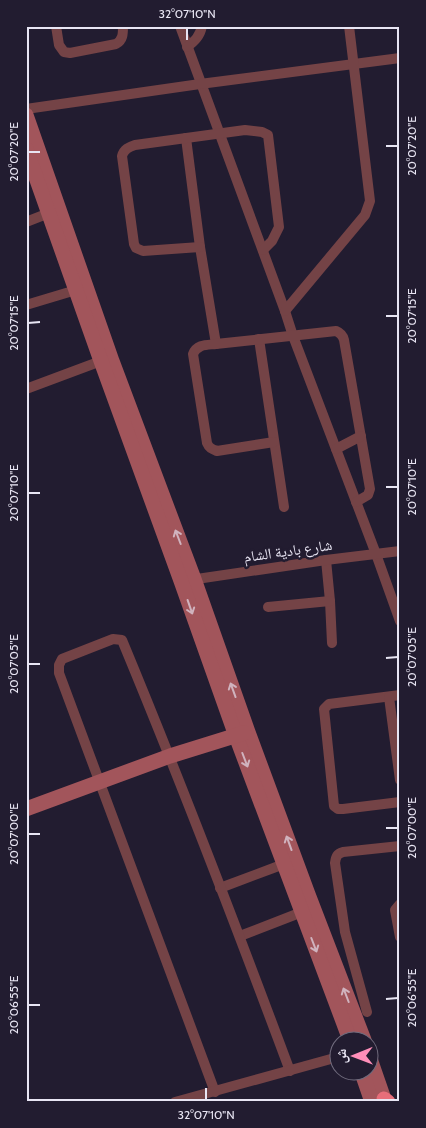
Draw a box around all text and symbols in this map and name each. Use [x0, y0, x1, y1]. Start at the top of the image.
text: 32°07'10"N [158, 6, 216, 21]
text: 20°07'20"E [404, 116, 419, 176]
text: 20°07'20"E [6, 122, 21, 182]
text: 20°07'15"E [404, 288, 419, 344]
text: 20°07'15"E [6, 295, 21, 351]
text: 20°07'10"E [404, 458, 419, 516]
text: 20°07'10"E [6, 464, 21, 522]
one-way arrow [173, 530, 182, 546]
street label: شارع بادية الشام [243, 536, 334, 567]
one-way arrow [186, 599, 196, 615]
text: 20°07'05"E [404, 627, 419, 687]
text: 20°07'05"E [6, 634, 21, 694]
one-way arrow [228, 683, 237, 698]
one-way arrow [241, 752, 250, 767]
text: 20°07'00"E [404, 797, 419, 859]
text: 20°07'00"E [6, 803, 21, 865]
one-way arrow [284, 836, 293, 851]
one-way arrow [310, 937, 319, 952]
text: 20°06'55"E [404, 968, 419, 1027]
text: 20°06'55"E [6, 975, 21, 1034]
one-way arrow [341, 988, 350, 1003]
north arrow [328, 1030, 378, 1080]
text: ش [332, 1049, 350, 1064]
text: 32°07'10"N [177, 1107, 235, 1122]

